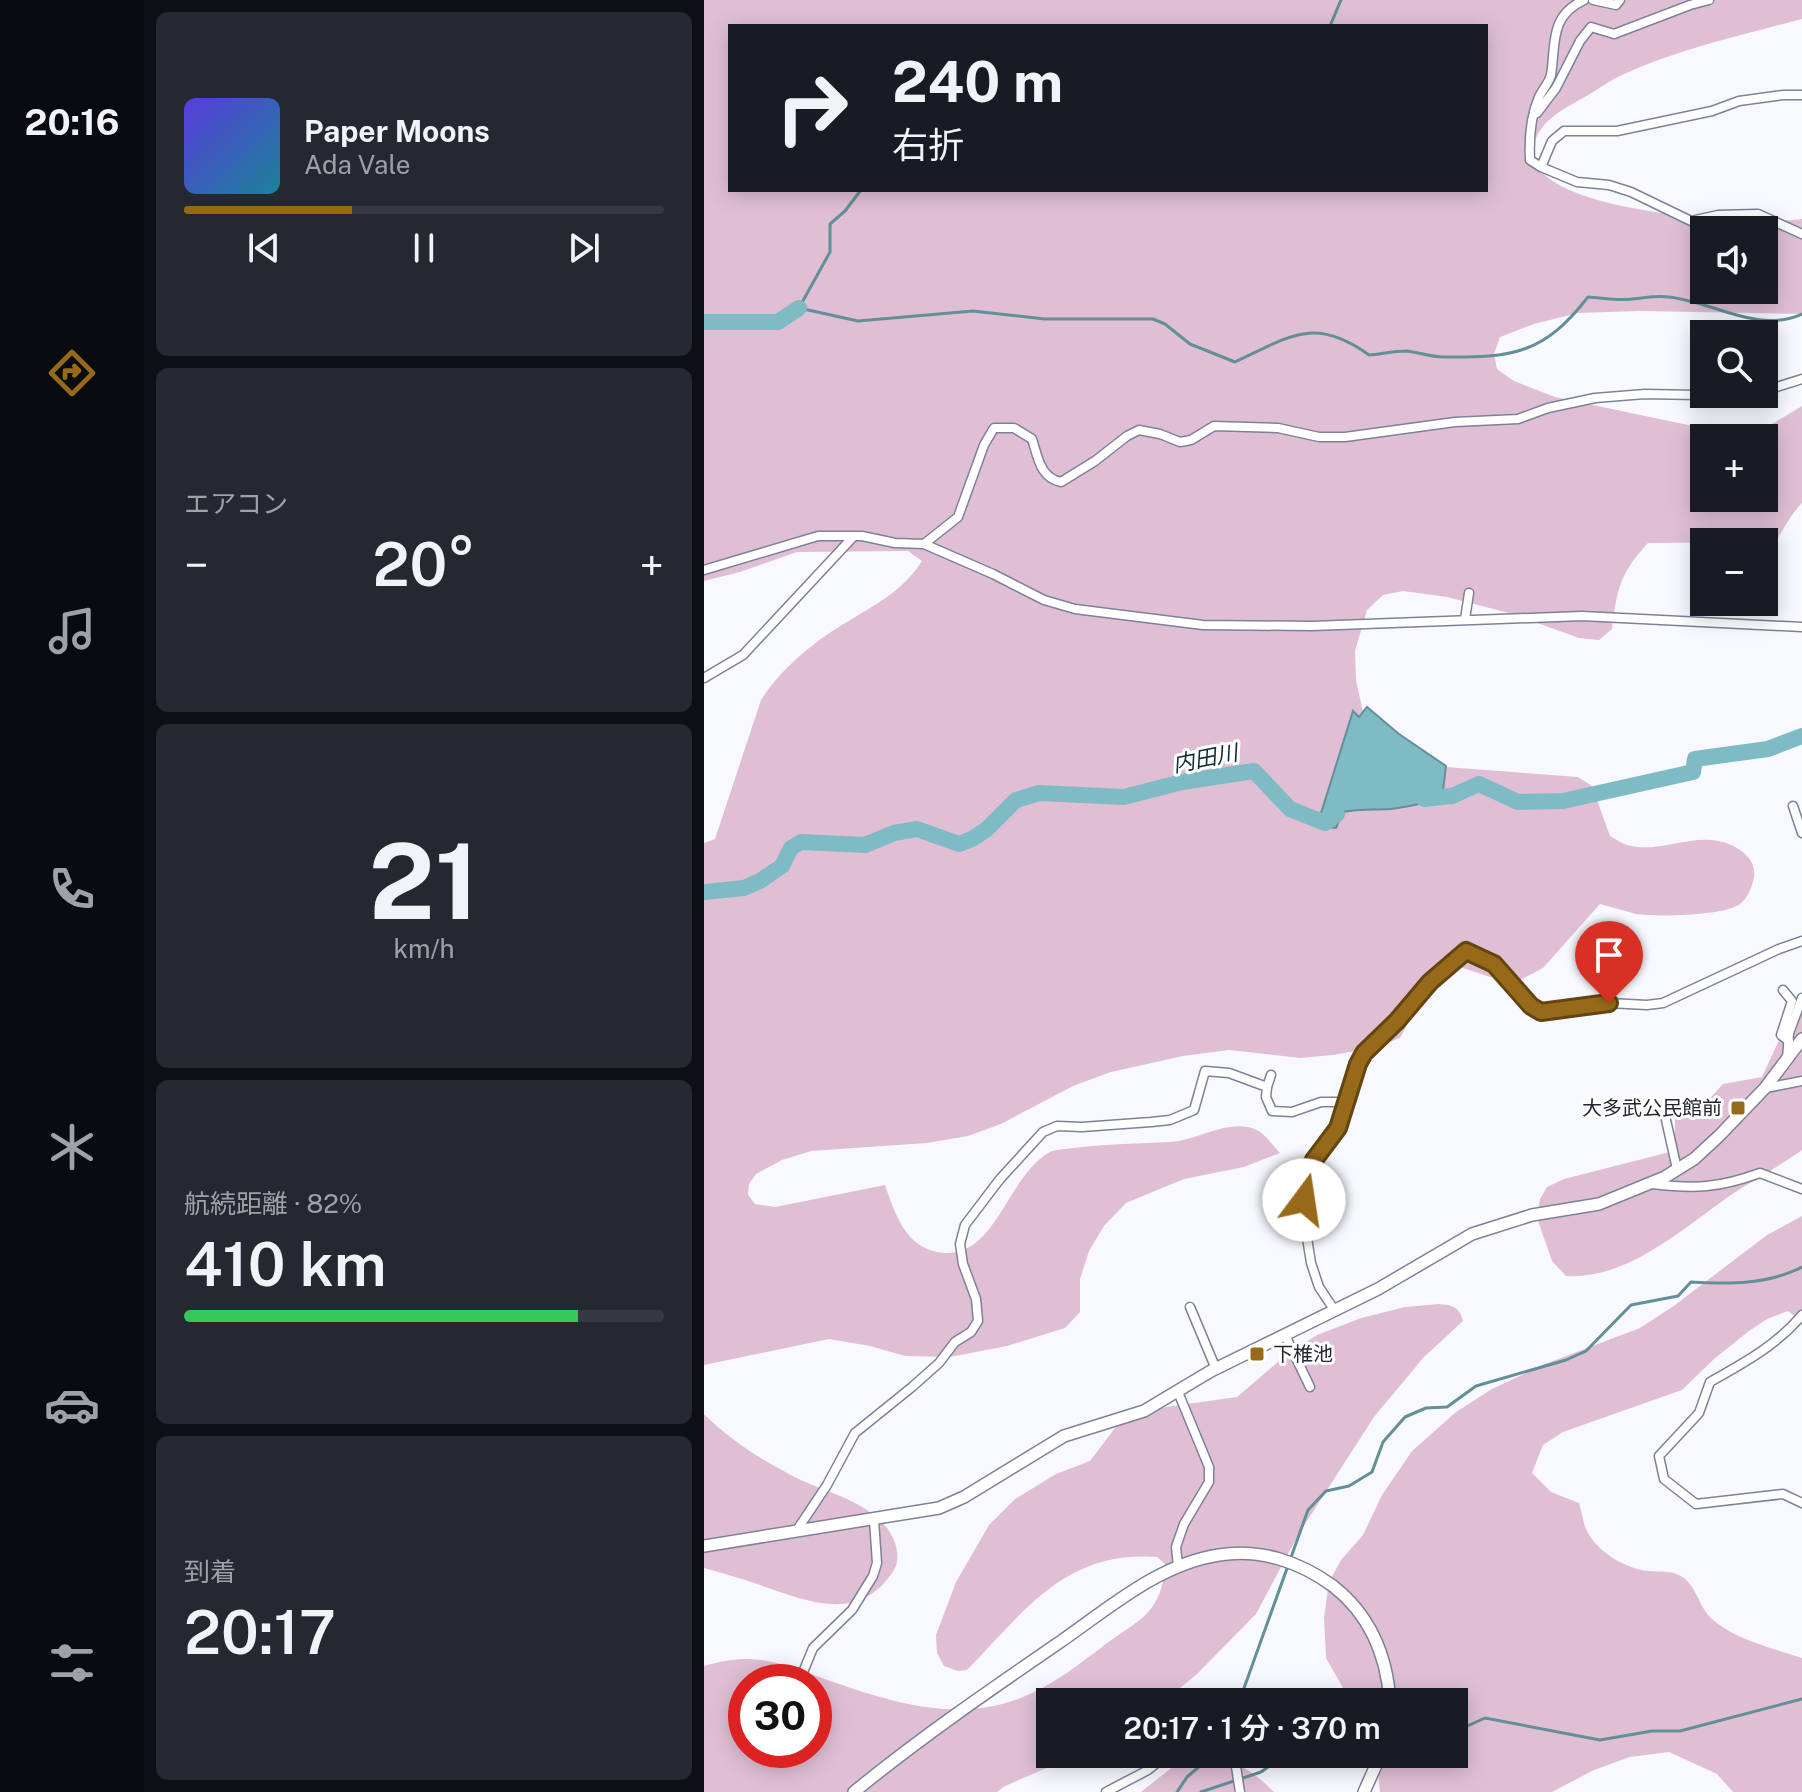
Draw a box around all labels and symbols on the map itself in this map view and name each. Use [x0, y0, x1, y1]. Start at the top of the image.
water label: 内田川 [1170, 739, 1242, 777]
pin [1575, 921, 1643, 1003]
place label: 大多武公民館前 [1582, 1096, 1722, 1120]
marker: 大多武公民館前 [1729, 1099, 1747, 1117]
position arrow [1262, 1158, 1346, 1242]
place label: 下椎池 [1273, 1342, 1333, 1366]
marker: 下椎池 [1248, 1345, 1266, 1363]
speed limit sign: 30 [728, 1664, 832, 1768]

